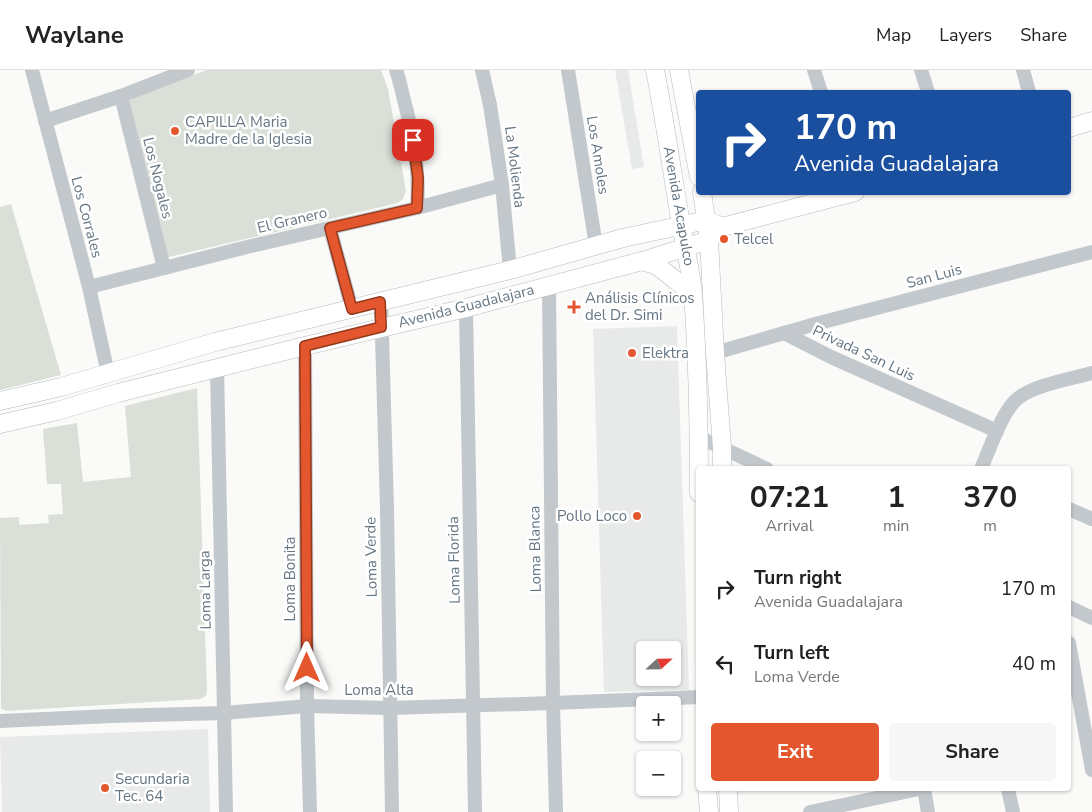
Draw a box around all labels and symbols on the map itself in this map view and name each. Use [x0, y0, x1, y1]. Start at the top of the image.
place label: CAPILLA Maria Madre de la Iglesia [185, 112, 312, 149]
street label: Los Amoles [582, 114, 614, 196]
pin [392, 119, 434, 161]
marker: CAPILLA Maria Madre de la Iglesia [169, 125, 181, 137]
street label: La Molienda [500, 125, 530, 209]
street label: Los Nogales [138, 135, 178, 221]
street label: Avenida Acapulco [659, 145, 699, 267]
street label: Los Corrales [67, 174, 107, 260]
street label: El Granero [255, 202, 329, 238]
place label: Telcel [734, 229, 774, 249]
marker: Telcel [718, 233, 730, 245]
street label: San Luis [904, 259, 964, 293]
street label: Avenida Guadalajara [396, 279, 536, 333]
place label: Análisis Clínicos del Dr. Simi [585, 288, 694, 325]
marker: Análisis Clínicos del Dr. Simi [567, 300, 581, 314]
street label: Privada San Luis [810, 320, 918, 386]
place label: Elektra [642, 343, 689, 363]
marker: Elektra [626, 347, 638, 359]
street label: Loma Blanca [524, 505, 546, 593]
place label: Pollo Loco [557, 506, 627, 526]
marker: Pollo Loco [631, 510, 643, 522]
street label: Loma Florida [443, 516, 465, 604]
street label: Loma Verde [360, 517, 382, 597]
street label: Loma Bonita [280, 537, 300, 621]
street label: Loma Larga [194, 550, 216, 630]
position arrow [280, 641, 332, 693]
north arrow [636, 641, 681, 686]
street label: Loma Alta [344, 680, 414, 700]
place label: Secundaria Tec. 64 [115, 769, 190, 806]
marker: Secundaria Tec. 64 [99, 782, 111, 794]

